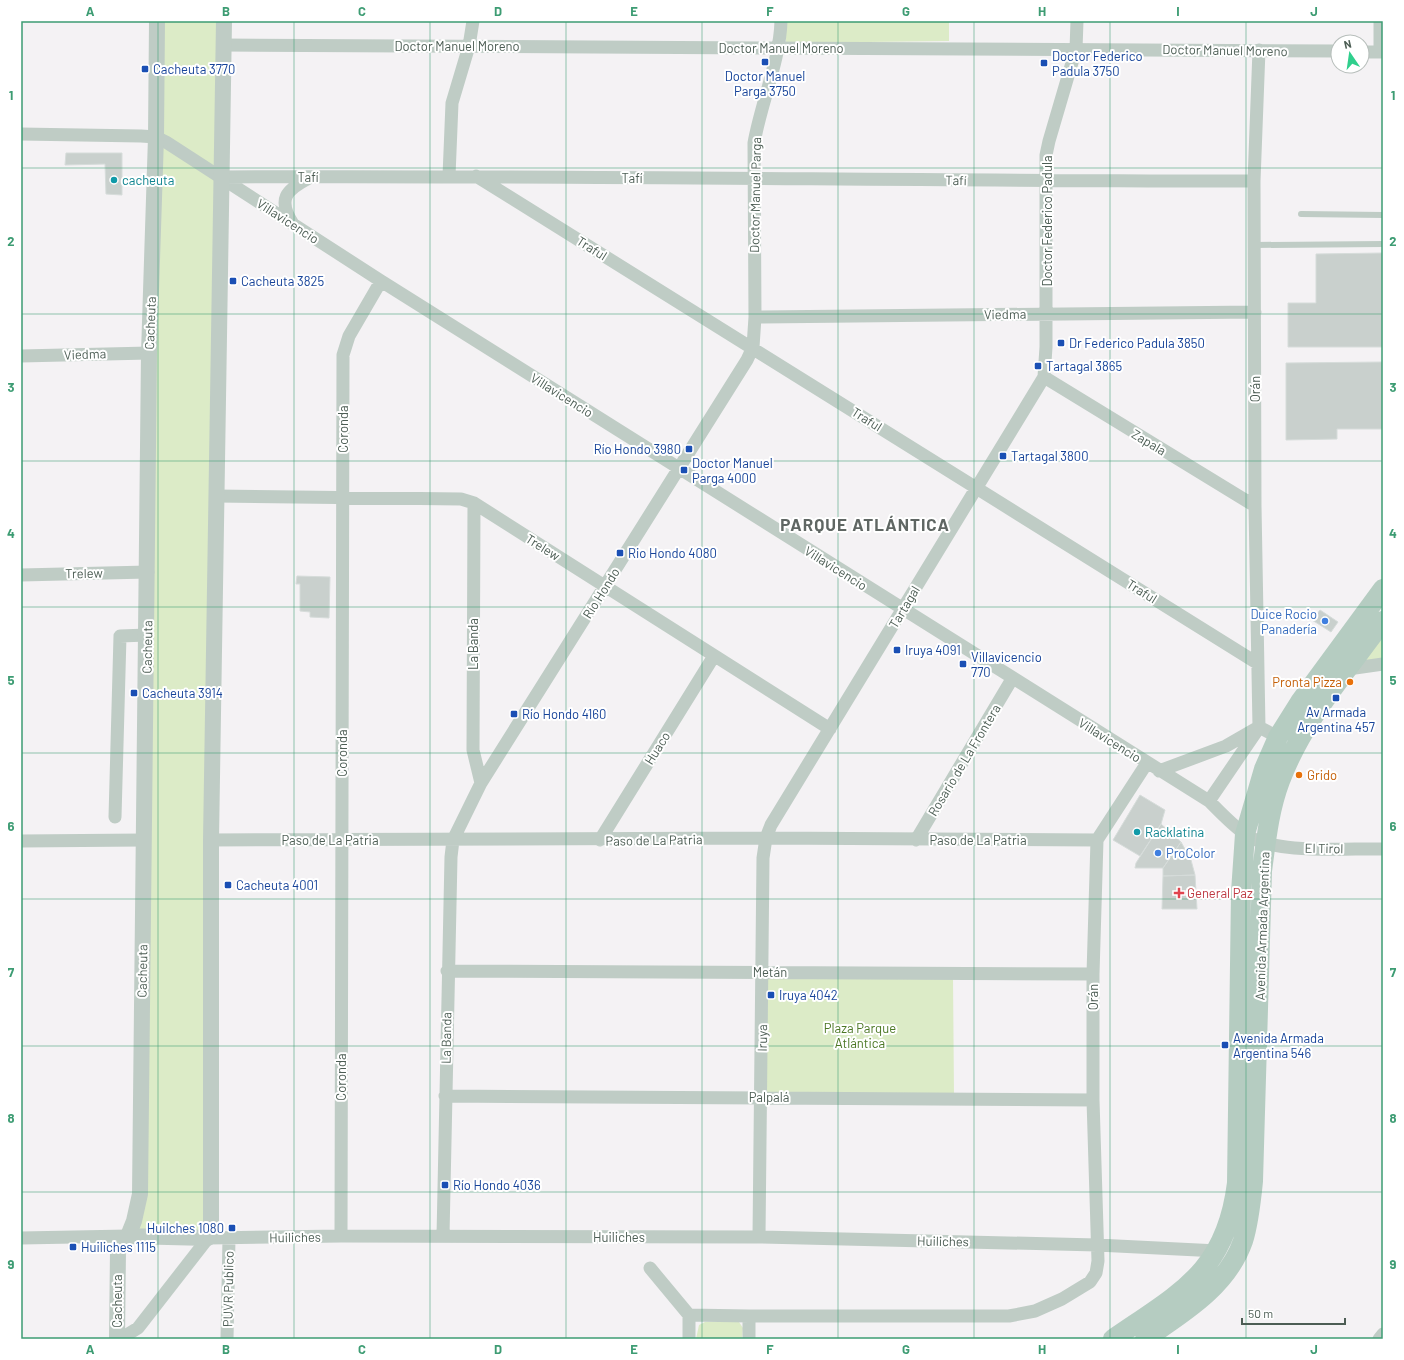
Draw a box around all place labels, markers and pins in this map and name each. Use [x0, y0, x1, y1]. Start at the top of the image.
place label: Doctor Federico Padula 3750 [1052, 48, 1143, 79]
marker: Doctor Manuel Parga 3750 [760, 57, 770, 67]
marker: Doctor Federico Padula 3750 [1039, 58, 1049, 68]
place label: Cacheuta 3770 [153, 61, 235, 77]
marker: Cacheuta 3770 [140, 64, 150, 74]
place label: Doctor Manuel Parga 3750 [725, 68, 805, 99]
place label: cacheuta [122, 172, 174, 188]
marker: cacheuta [109, 175, 119, 185]
place label: Cacheuta 3825 [241, 273, 324, 289]
marker: Cacheuta 3825 [228, 276, 238, 286]
place label: Dr Federico Padula 3850 [1069, 335, 1205, 351]
marker: Dr Federico Padula 3850 [1056, 338, 1066, 348]
place label: Tartagal 3865 [1046, 358, 1122, 374]
marker: Tartagal 3865 [1033, 361, 1043, 371]
place label: Río Hondo 3980 [594, 441, 681, 457]
marker: Río Hondo 3980 [684, 444, 694, 454]
place label: Tartagal 3800 [1011, 448, 1088, 464]
marker: Tartagal 3800 [998, 451, 1008, 461]
place label: Doctor Manuel Parga 4000 [692, 455, 773, 486]
marker: Doctor Manuel Parga 4000 [679, 465, 689, 475]
place label: Rio Hondo 4080 [628, 545, 717, 561]
marker: Rio Hondo 4080 [615, 548, 625, 558]
place label: Duice Rocio Panadería [1250, 606, 1317, 637]
marker: Duice Rocio Panadería [1320, 616, 1330, 626]
place label: Iruya 4091 [905, 642, 961, 658]
marker: Iruya 4091 [892, 645, 902, 655]
place label: Villavicencio 770 [971, 649, 1042, 680]
marker: Villavicencio 770 [958, 659, 968, 669]
place label: Pronta Pizza [1272, 674, 1342, 690]
marker: Pronta Pizza [1345, 677, 1355, 687]
place label: Cacheuta 3914 [142, 685, 223, 701]
marker: Cacheuta 3914 [129, 688, 139, 698]
marker: Av Armada Argentina 457 [1331, 693, 1341, 703]
place label: Av Armada Argentina 457 [1297, 704, 1375, 735]
place label: Río Hondo 4160 [522, 706, 606, 722]
marker: Río Hondo 4160 [509, 709, 519, 719]
place label: Grido [1307, 767, 1337, 783]
marker: Grido [1294, 770, 1304, 780]
place label: Racklatina [1145, 824, 1204, 840]
marker: Racklatina [1132, 827, 1142, 837]
place label: ProColor [1166, 845, 1215, 861]
marker: ProColor [1153, 848, 1163, 858]
place label: Cacheuta 4001 [236, 877, 318, 893]
marker: Cacheuta 4001 [223, 880, 233, 890]
place label: General Paz [1187, 885, 1253, 901]
marker: General Paz [1174, 888, 1184, 898]
place label: Iruya 4042 [779, 987, 838, 1003]
marker: Iruya 4042 [766, 990, 776, 1000]
place label: Avenida Armada Argentina 546 [1233, 1030, 1324, 1061]
marker: Avenida Armada Argentina 546 [1220, 1040, 1230, 1050]
place label: Río Hondo 4036 [453, 1177, 541, 1193]
marker: Río Hondo 4036 [440, 1180, 450, 1190]
place label: Huilches 1080 [147, 1220, 224, 1236]
marker: Huilches 1080 [227, 1223, 237, 1233]
place label: Huiliches 1115 [81, 1239, 156, 1255]
marker: Huiliches 1115 [68, 1242, 78, 1252]

